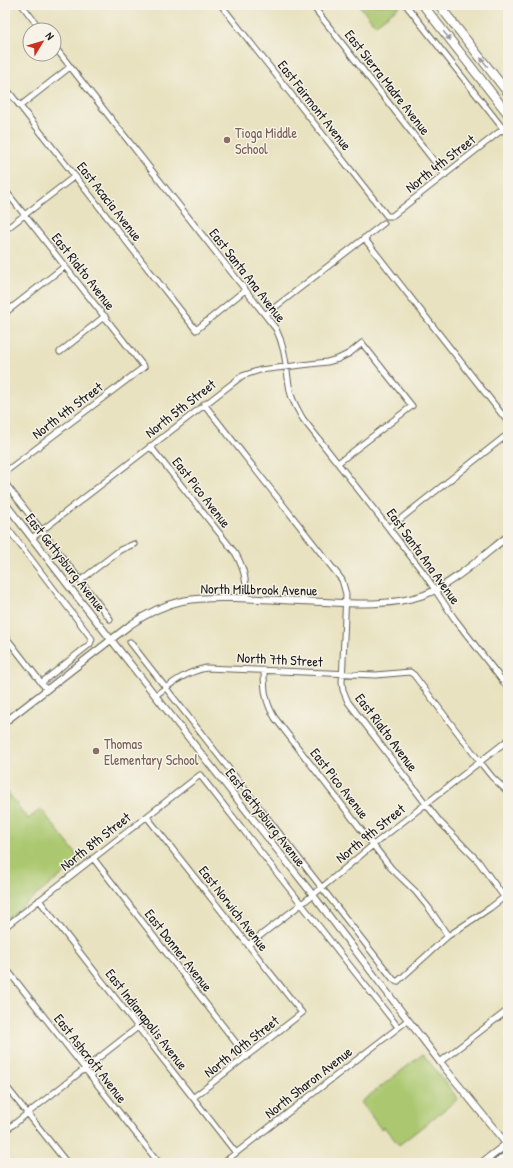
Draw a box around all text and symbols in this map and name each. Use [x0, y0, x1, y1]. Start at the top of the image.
north arrow [22, 22, 62, 62]
street label: East Sierra Madre Avenue [341, 25, 435, 139]
text: N [43, 29, 57, 43]
one-way arrow [443, 30, 451, 41]
street label: East Fairmont Avenue [274, 56, 356, 154]
one-way arrow [480, 57, 488, 68]
place label: Tioga Middle School [235, 123, 297, 158]
street label: North 4th Street [401, 129, 479, 196]
marker: Tioga Middle School [222, 135, 232, 145]
street label: East Acacia Avenue [73, 157, 147, 245]
street label: East Santa Ana Avenue [205, 224, 291, 326]
street label: East Rialto Avenue [48, 229, 120, 314]
street label: North 5th Street [141, 374, 219, 442]
street label: North 4th Street [28, 377, 106, 443]
street label: East Pico Avenue [168, 453, 236, 532]
street label: East Santa Ana Avenue [383, 504, 466, 608]
street label: East Gettysburg Avenue [21, 509, 111, 616]
street label: North Millbrook Avenue [200, 578, 318, 600]
street label: North 7th Street [237, 647, 324, 671]
street label: East Rialto Avenue [351, 689, 423, 775]
place label: Thomas Elementary School [104, 734, 199, 770]
street label: East Pico Avenue [306, 744, 374, 823]
marker: Thomas Elementary School [91, 746, 101, 756]
street label: East Gettysburg Avenue [221, 764, 311, 871]
street label: North 9th Street [331, 799, 409, 867]
street label: North 8th Street [56, 807, 134, 875]
street label: East Norwich Avenue [195, 861, 274, 955]
street label: East Donner Avenue [141, 905, 217, 995]
street label: East Indianapolis Avenue [101, 965, 193, 1074]
street label: East Ashcroft Avenue [50, 1010, 132, 1107]
street label: North 10th Street [200, 1011, 283, 1081]
street label: North Sharon Avenue [260, 1042, 356, 1122]

